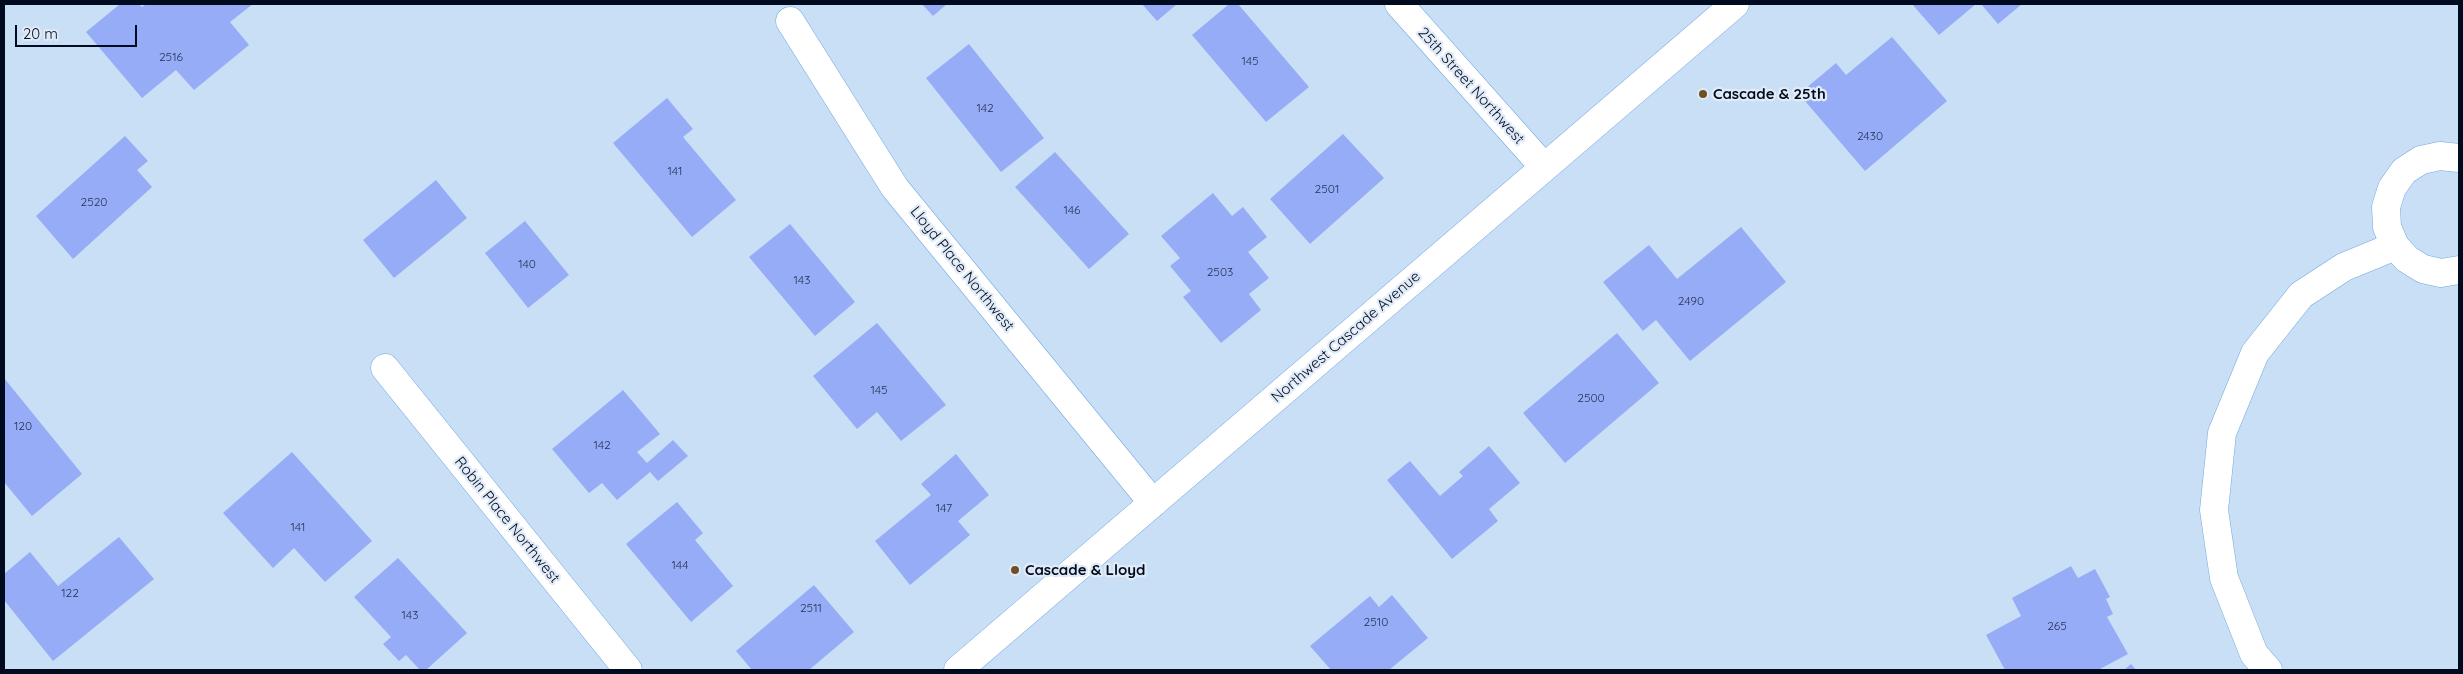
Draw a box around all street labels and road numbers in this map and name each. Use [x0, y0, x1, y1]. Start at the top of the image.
street label: 25th Street Northwest [1414, 24, 1528, 148]
street label: Lloyd Place Northwest [906, 203, 1018, 335]
street label: Northwest Cascade Avenue [1268, 268, 1424, 406]
street label: Robin Place Northwest [451, 453, 563, 587]

